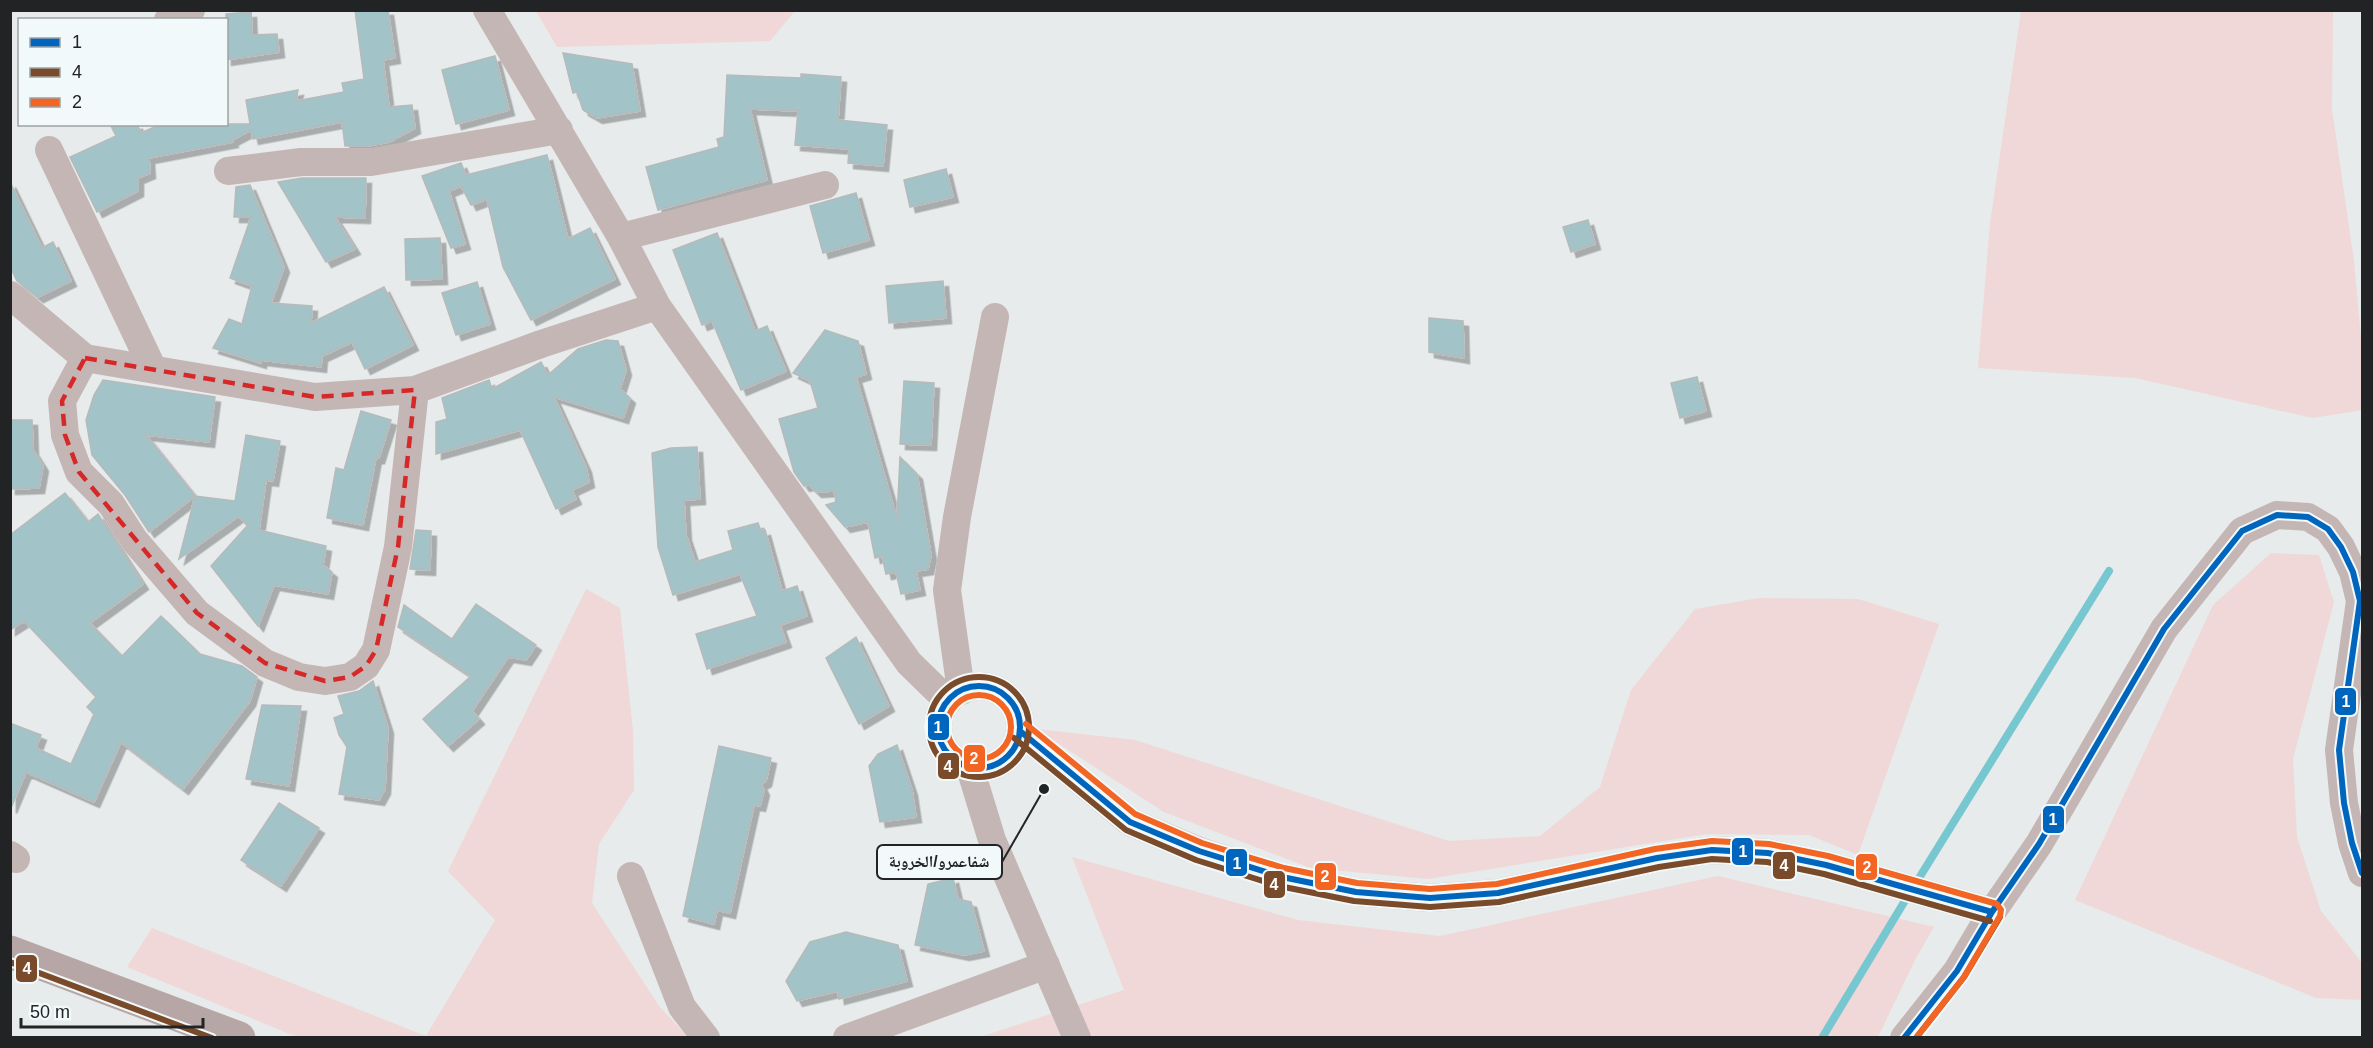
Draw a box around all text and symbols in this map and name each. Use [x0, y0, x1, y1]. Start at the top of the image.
legend [18, 18, 228, 126]
text: 1 [72, 32, 82, 52]
text: 4 [72, 62, 82, 82]
text: 2 [72, 92, 82, 112]
line badge: 1 [2334, 687, 2357, 716]
text: 1 [2342, 693, 2351, 710]
line badge: 1 [927, 713, 950, 741]
text: 1 [934, 719, 943, 736]
line badge: 2 [963, 744, 986, 773]
text: 2 [970, 750, 979, 767]
line badge: 4 [937, 752, 960, 780]
text: 4 [944, 758, 953, 775]
line badge: 1 [2042, 805, 2065, 834]
text: 1 [2049, 811, 2058, 828]
line badge: 1 [1731, 837, 1754, 866]
text: 1 [1739, 843, 1748, 860]
callout: شفاعمرو/الخروبة [877, 845, 1002, 879]
line badge: 1 [1225, 848, 1248, 877]
line badge: 4 [1772, 851, 1796, 880]
text: شفاعمرو/الخروبة [889, 853, 989, 871]
line badge: 2 [1855, 853, 1878, 881]
text: 1 [1233, 855, 1242, 872]
text: 4 [1780, 857, 1789, 874]
text: 2 [1863, 859, 1872, 876]
line badge: 2 [1314, 862, 1337, 891]
text: 2 [1321, 868, 1330, 885]
line badge: 4 [1263, 870, 1286, 899]
text: 4 [1270, 876, 1279, 893]
line badge: 4 [15, 954, 38, 983]
text: 4 [23, 960, 32, 977]
scale bar [21, 991, 202, 1029]
text: 50 m [30, 1002, 70, 1022]

